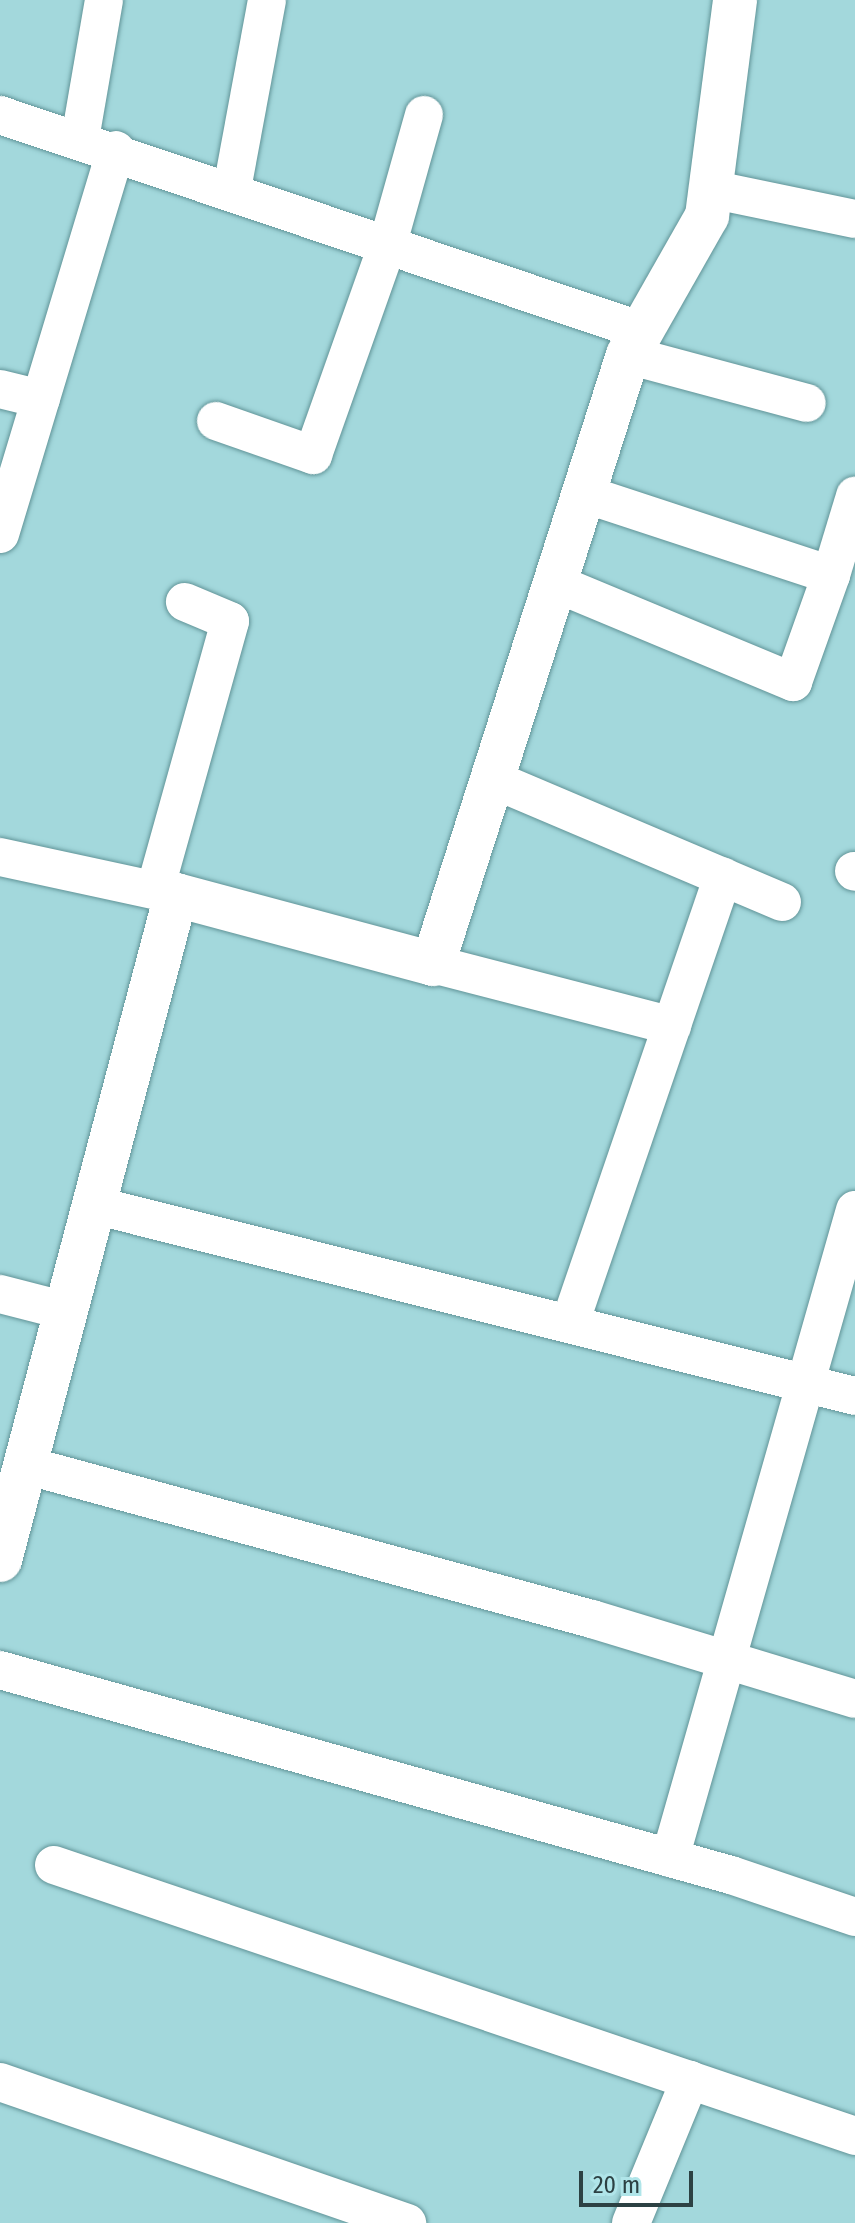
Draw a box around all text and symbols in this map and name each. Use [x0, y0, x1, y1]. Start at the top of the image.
scale bar [583, 2155, 697, 2205]
text: 20 m [593, 2171, 640, 2199]

